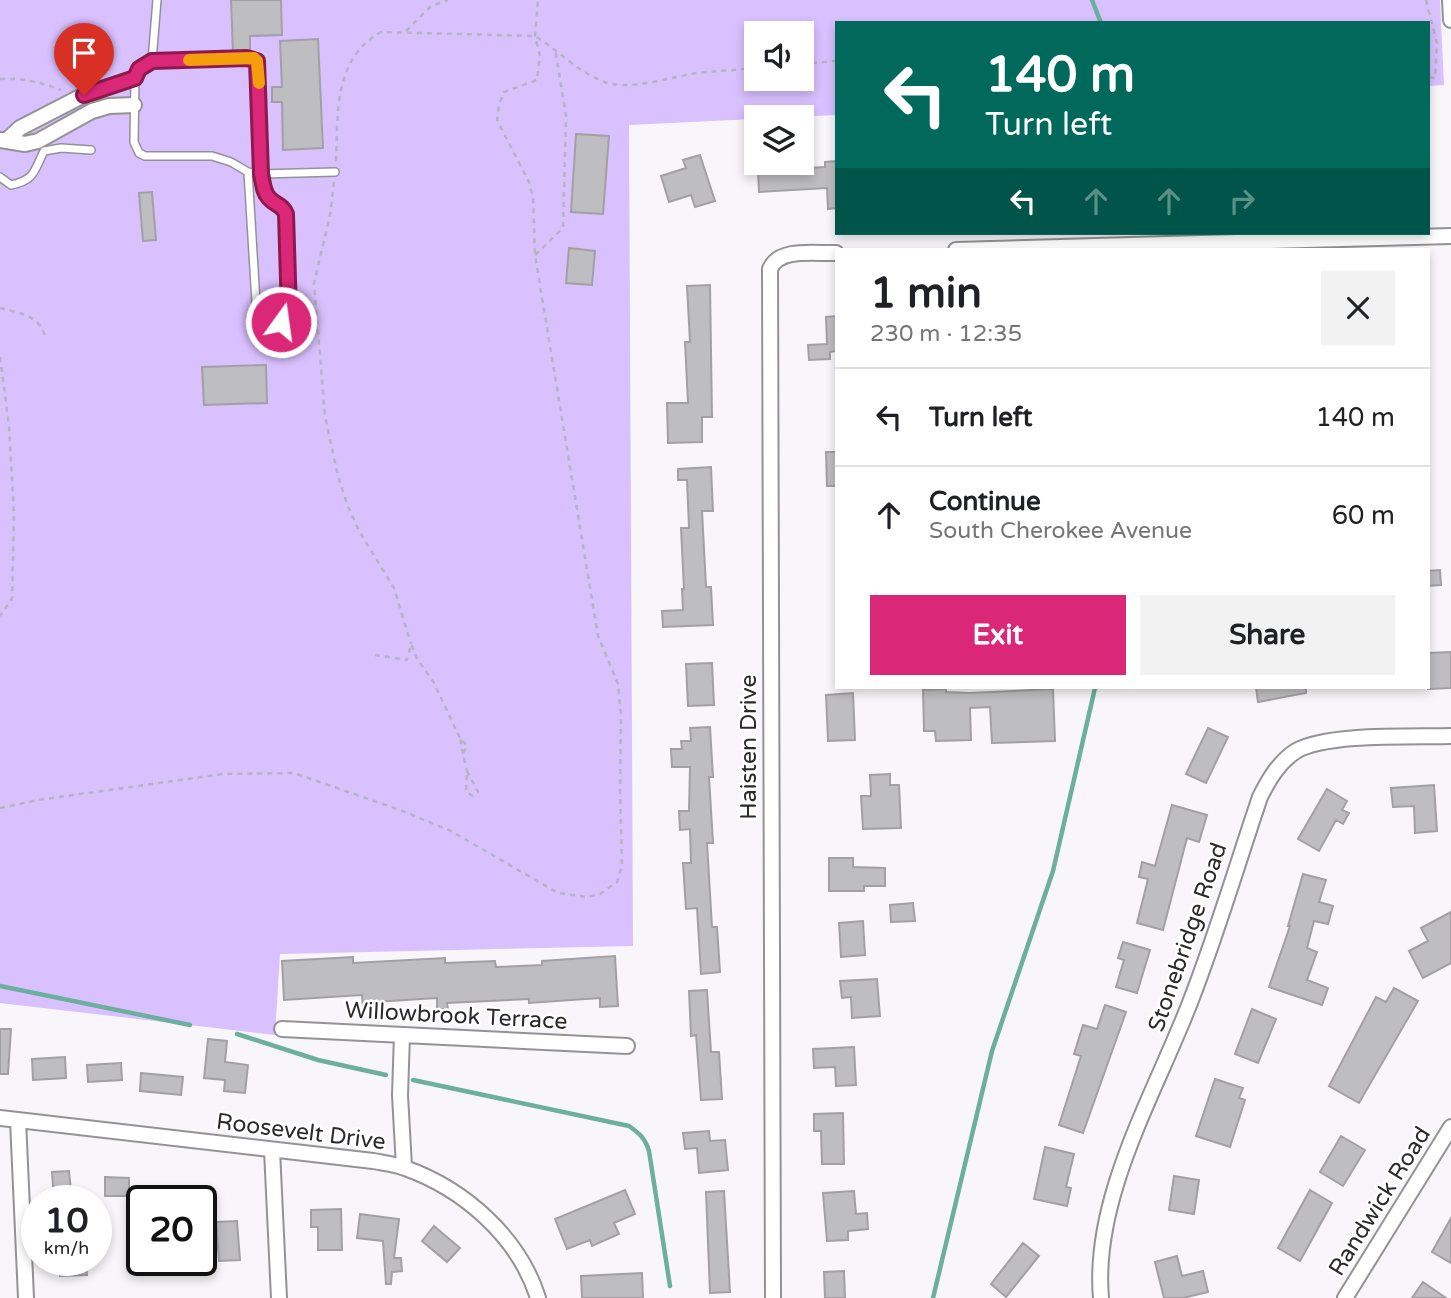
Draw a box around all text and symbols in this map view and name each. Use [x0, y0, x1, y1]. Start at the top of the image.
map controls [744, 21, 814, 175]
button: sound [744, 21, 814, 91]
pin [54, 23, 114, 95]
icon: arrive [65, 34, 103, 72]
text: 140 m [985, 46, 1135, 105]
icon: left [870, 49, 961, 140]
button: layers [744, 105, 814, 175]
text: Turn left [985, 106, 1112, 144]
icon: left [1004, 182, 1042, 220]
icon: ahead [1077, 182, 1115, 220]
icon: ahead [1150, 182, 1188, 220]
icon: right [1223, 182, 1261, 220]
text: 1 min [870, 268, 982, 319]
button: close [1321, 271, 1395, 345]
position arrow [244, 285, 318, 359]
text: 230 m · 12:35 [870, 320, 1022, 348]
icon: left [870, 398, 908, 436]
text: Turn left [929, 402, 1032, 433]
text: 140 m [1315, 402, 1395, 433]
text: Continue [929, 486, 1041, 517]
icon: ahead [870, 496, 908, 534]
text: 60 m [1332, 500, 1395, 531]
text: South Cherokee Avenue [929, 517, 1192, 545]
button: Exit [870, 595, 1126, 675]
button: Share [1140, 595, 1395, 675]
street label: Haisten Drive [735, 674, 763, 820]
street label: Stonebridge Road [1142, 839, 1233, 1036]
street label: Willowbrook Terrace [344, 996, 568, 1036]
street label: Roosevelt Drive [215, 1108, 387, 1156]
street label: Randwick Road [1323, 1122, 1437, 1281]
speed limit sign: 20 [126, 1185, 217, 1276]
text: 10 [45, 1200, 88, 1242]
text: km/h [44, 1237, 89, 1259]

